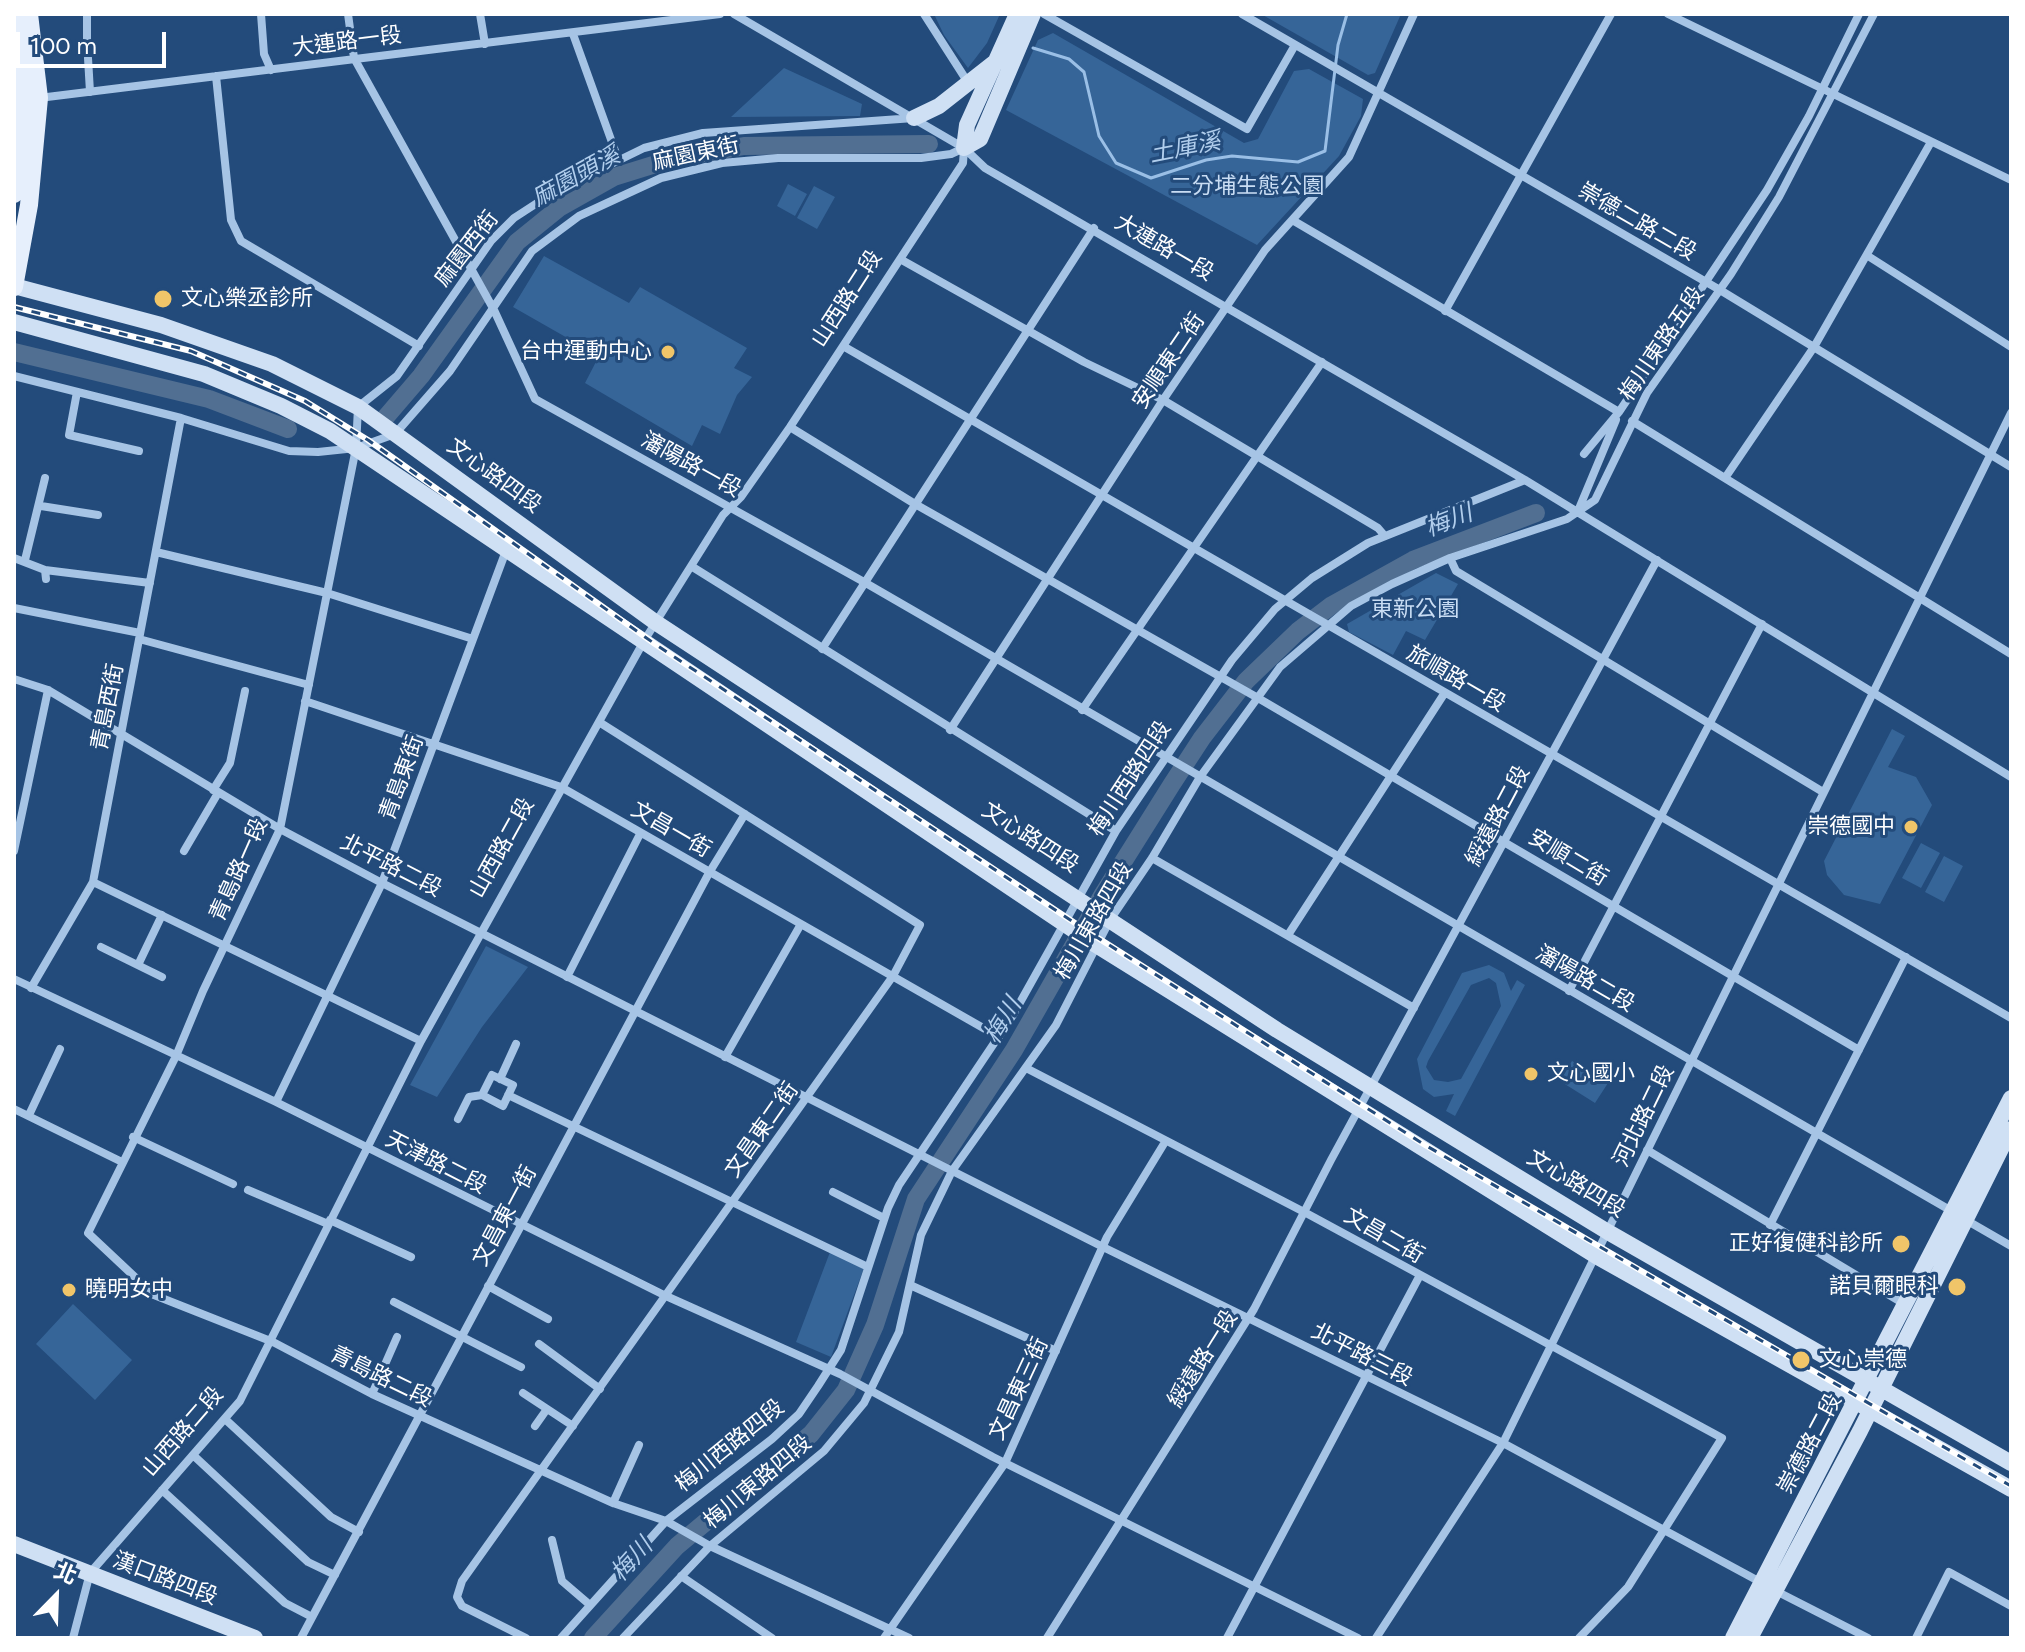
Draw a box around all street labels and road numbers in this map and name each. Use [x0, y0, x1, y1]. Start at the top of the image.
street label: 大連路一段 [291, 22, 403, 62]
street label: 麻園東街 [650, 132, 742, 176]
street label: 崇德二路二段 [1573, 178, 1701, 266]
street label: 麻園西街 [430, 206, 504, 292]
street label: 大連路一段 [1110, 209, 1218, 287]
street label: 山西路二段 [806, 246, 888, 352]
street label: 梅川東路五段 [1614, 282, 1710, 406]
street label: 安順東二街 [1127, 308, 1211, 414]
street label: 瀋陽路一段 [636, 427, 746, 503]
street label: 文心路四段 [442, 433, 546, 519]
street label: 旅順路一段 [1402, 640, 1510, 718]
street label: 青島西街 [87, 661, 129, 753]
street label: 梅川西路四段 [1083, 716, 1177, 842]
street label: 青島東街 [375, 732, 429, 824]
street label: 綏遠路二段 [1461, 761, 1535, 871]
street label: 山西路二段 [464, 793, 540, 903]
street label: 文昌一街 [626, 797, 716, 863]
street label: 文心路四段 [977, 797, 1083, 879]
street label: 青島路一段 [205, 814, 273, 926]
street label: 安順二街 [1523, 824, 1613, 892]
street label: 北平路二段 [336, 829, 446, 903]
street label: 梅川東路四段 [1050, 857, 1138, 985]
street label: 瀋陽路二段 [1531, 940, 1639, 1018]
street label: 河北路二段 [1608, 1061, 1680, 1171]
street label: 文昌東二街 [720, 1077, 804, 1183]
street label: 天津路二段 [381, 1126, 491, 1200]
street label: 文心路四段 [1522, 1144, 1630, 1224]
street label: 文昌東一街 [468, 1161, 542, 1271]
street label: 文昌二街 [1339, 1203, 1429, 1269]
street label: 綏遠路一段 [1163, 1305, 1243, 1413]
street label: 北平路三段 [1307, 1318, 1417, 1392]
street label: 文昌東三街 [984, 1334, 1054, 1444]
street label: 青島路二段 [326, 1341, 436, 1413]
street label: 山西路二段 [137, 1382, 229, 1482]
street label: 崇德路二段 [1773, 1389, 1847, 1499]
street label: 梅川西路四段 [670, 1394, 790, 1498]
street label: 梅川東路四段 [699, 1429, 817, 1535]
street label: 漢口路四段 [109, 1547, 221, 1611]

